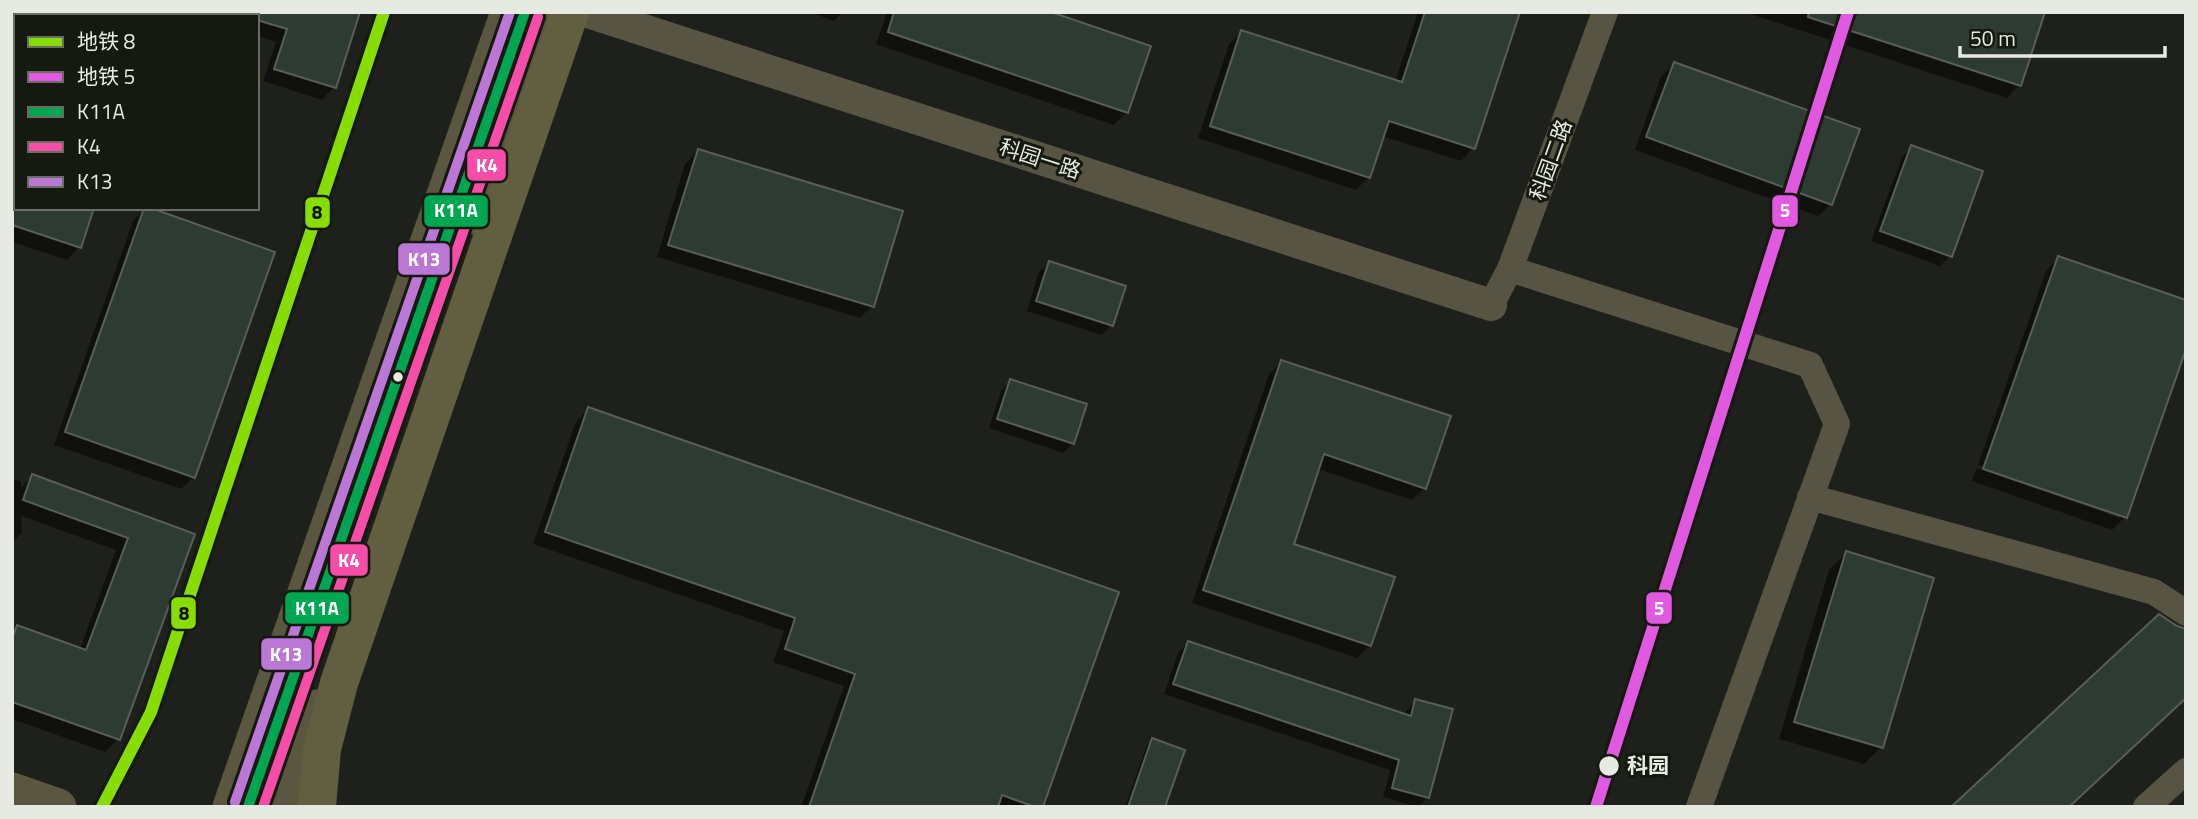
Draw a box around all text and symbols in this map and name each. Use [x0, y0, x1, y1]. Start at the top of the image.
legend [14, 14, 259, 210]
scale bar [1960, 14, 2165, 58]
text: 50 m [1970, 22, 2016, 54]
text: 地铁 8 [77, 25, 136, 57]
text: 地铁 5 [77, 60, 135, 92]
text: K11A [77, 95, 125, 127]
street label: 科园二路 [1521, 115, 1579, 205]
text: K4 [77, 130, 101, 162]
street label: 科园一路 [995, 130, 1085, 186]
line badge: K4 [466, 148, 507, 182]
text: K4 [476, 150, 498, 179]
text: K13 [77, 165, 112, 197]
line badge: K11A [423, 194, 489, 228]
line badge: 5 [1771, 194, 1799, 228]
text: K11A [434, 195, 479, 224]
text: 5 [1780, 195, 1790, 224]
line badge: 8 [304, 196, 331, 229]
text: 8 [312, 197, 323, 226]
line badge: K13 [397, 242, 451, 276]
text: K13 [408, 244, 440, 273]
unlabelled marker [391, 370, 405, 384]
line badge: K4 [329, 543, 369, 577]
text: K4 [338, 545, 360, 574]
line badge: K11A [284, 591, 350, 625]
line badge: 5 [1645, 591, 1673, 625]
text: K11A [295, 593, 340, 622]
text: 5 [1654, 593, 1664, 622]
line badge: 8 [170, 596, 197, 630]
text: 8 [179, 598, 190, 627]
line badge: K13 [260, 637, 313, 671]
text: K13 [270, 639, 302, 668]
place label: 科园 [1627, 749, 1669, 781]
marker: 科园 [1597, 754, 1621, 778]

